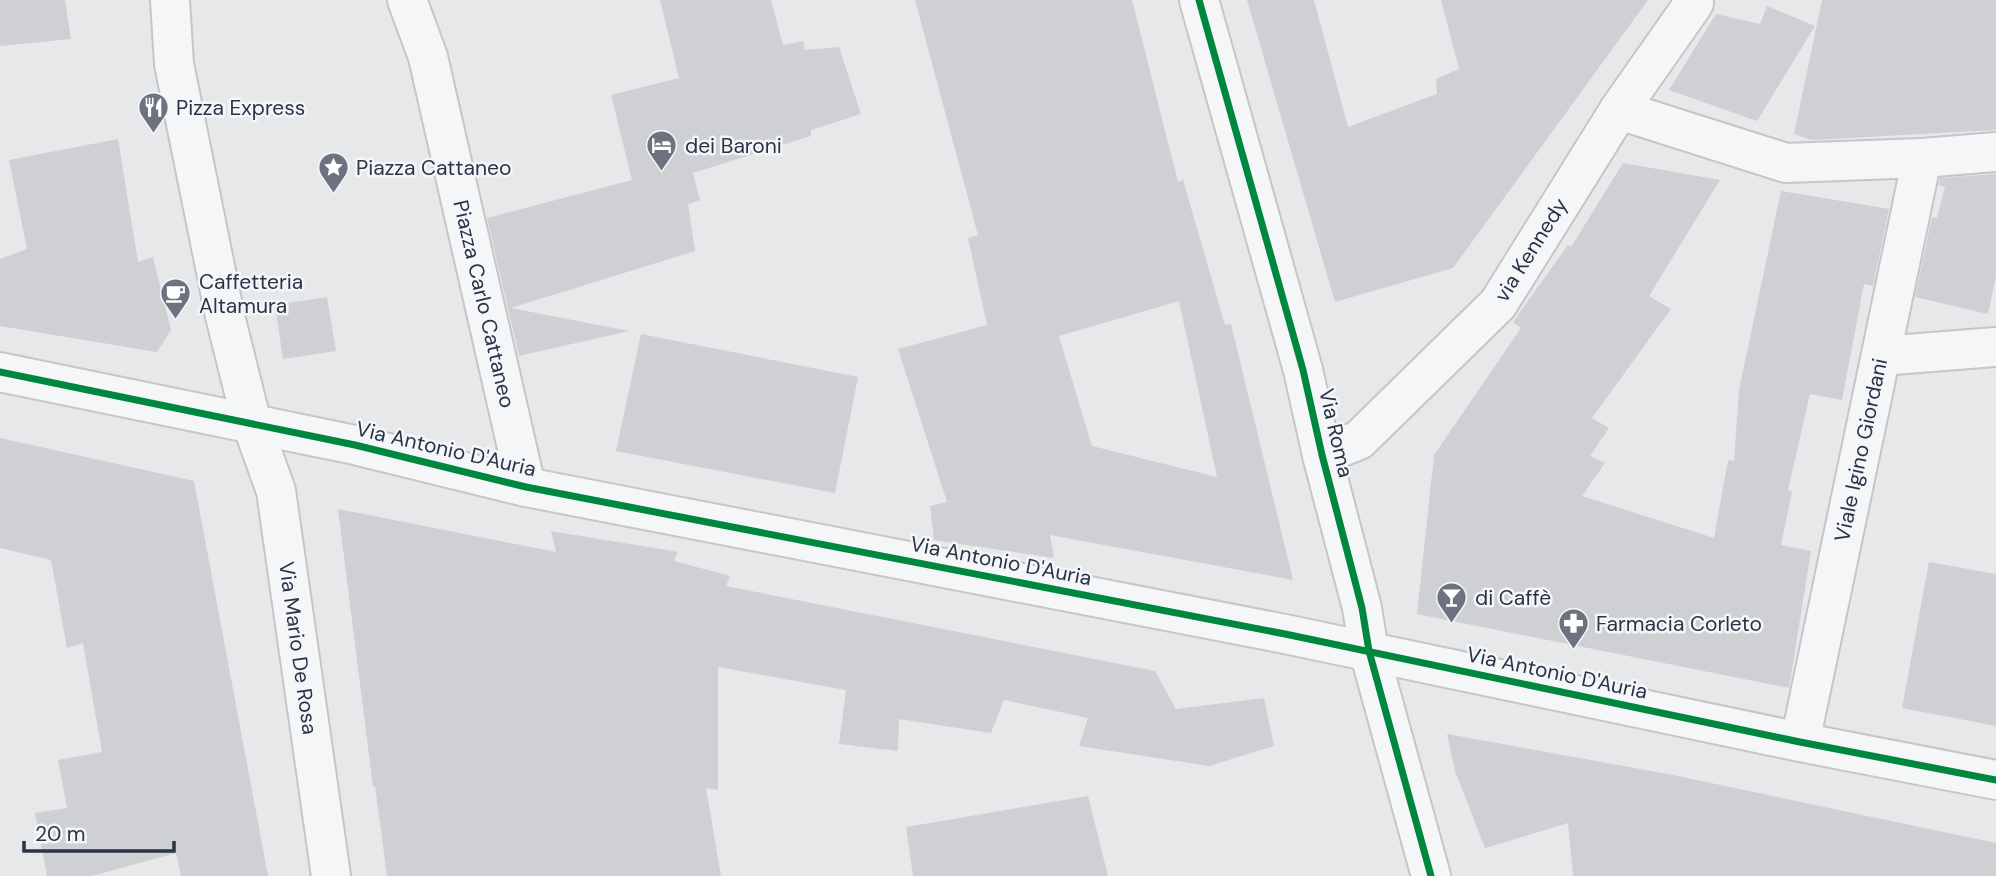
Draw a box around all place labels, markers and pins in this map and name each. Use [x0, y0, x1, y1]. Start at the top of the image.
restaurant icon: Pizza Express [136, 91, 170, 135]
place label: Pizza Express [176, 94, 305, 122]
hotel icon: dei Baroni [645, 129, 679, 173]
place label: dei Baroni [685, 132, 782, 160]
place icon: Piazza Cattaneo [316, 151, 350, 195]
place label: Piazza Cattaneo [356, 154, 511, 182]
place label: Caffetteria Altamura [199, 268, 303, 320]
cafe icon: Caffetteria Altamura [159, 277, 193, 321]
bar icon: di Caffè [1435, 581, 1469, 625]
place label: di Caffè [1475, 584, 1551, 612]
pharmacy icon: Farmacia Corleto [1556, 607, 1590, 651]
place label: Farmacia Corleto [1596, 610, 1762, 638]

